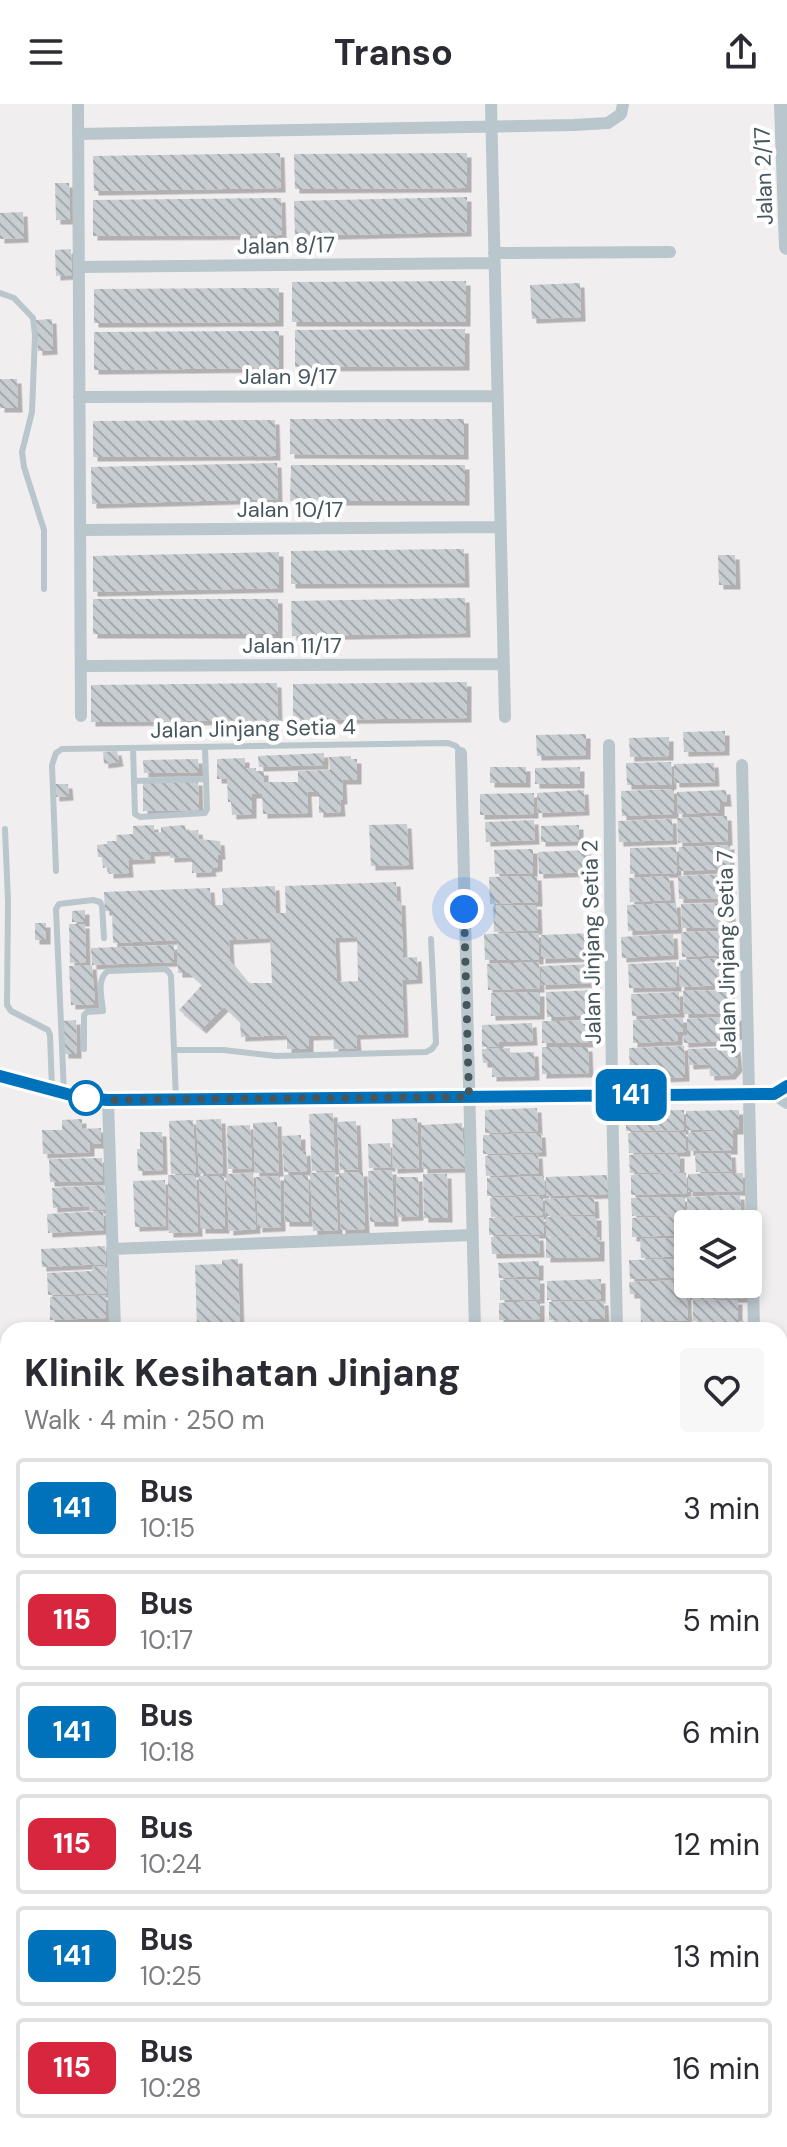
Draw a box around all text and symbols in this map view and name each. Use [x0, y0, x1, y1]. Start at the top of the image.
text: Transo [334, 29, 453, 76]
icon: menu [24, 30, 68, 74]
icon: share [719, 30, 763, 74]
street label: Jalan 2/17 [747, 126, 780, 226]
street label: Jalan 8/17 [237, 230, 335, 261]
street label: Jalan 9/17 [239, 362, 337, 391]
street label: Jalan 10/17 [237, 495, 343, 524]
street label: Jalan 11/17 [242, 631, 342, 660]
street label: Jalan Jinjang Setia 4 [150, 712, 356, 745]
street label: Jalan Jinjang Setia 2 [575, 839, 608, 1045]
street label: Jalan Jinjang Setia 7 [710, 850, 743, 1054]
your location [444, 889, 484, 929]
line badge: 141 [585, 1069, 677, 1121]
text: 141 [612, 1076, 650, 1113]
unlabelled marker [69, 1081, 103, 1115]
map controls [674, 1210, 762, 1298]
button: layers [674, 1210, 762, 1298]
text: Klinik Kesihatan Jinjang [24, 1348, 461, 1398]
button: heart [680, 1348, 764, 1432]
text: Walk · 4 min · 250 m [24, 1403, 265, 1437]
text: Bus [140, 1472, 194, 1511]
text: 141 [53, 1489, 91, 1526]
text: 3 min [683, 1489, 760, 1528]
text: 10:15 [140, 1511, 195, 1545]
text: Bus [140, 1584, 194, 1623]
text: 115 [53, 1601, 91, 1638]
text: 5 min [683, 1601, 760, 1640]
text: 10:17 [140, 1623, 193, 1657]
text: Bus [140, 1696, 194, 1735]
text: 141 [53, 1713, 91, 1750]
text: 6 min [682, 1713, 760, 1752]
text: 10:18 [140, 1735, 195, 1769]
text: Bus [140, 1808, 194, 1847]
text: 115 [53, 1825, 91, 1862]
text: 12 min [674, 1825, 760, 1864]
text: 10:24 [140, 1847, 201, 1881]
text: Bus [140, 1920, 194, 1959]
text: 141 [53, 1937, 91, 1974]
text: 13 min [674, 1937, 760, 1976]
text: 10:25 [140, 1959, 202, 1993]
text: Bus [140, 2032, 194, 2071]
text: 115 [53, 2049, 91, 2086]
text: 16 min [673, 2049, 760, 2088]
text: 10:28 [140, 2071, 202, 2105]

